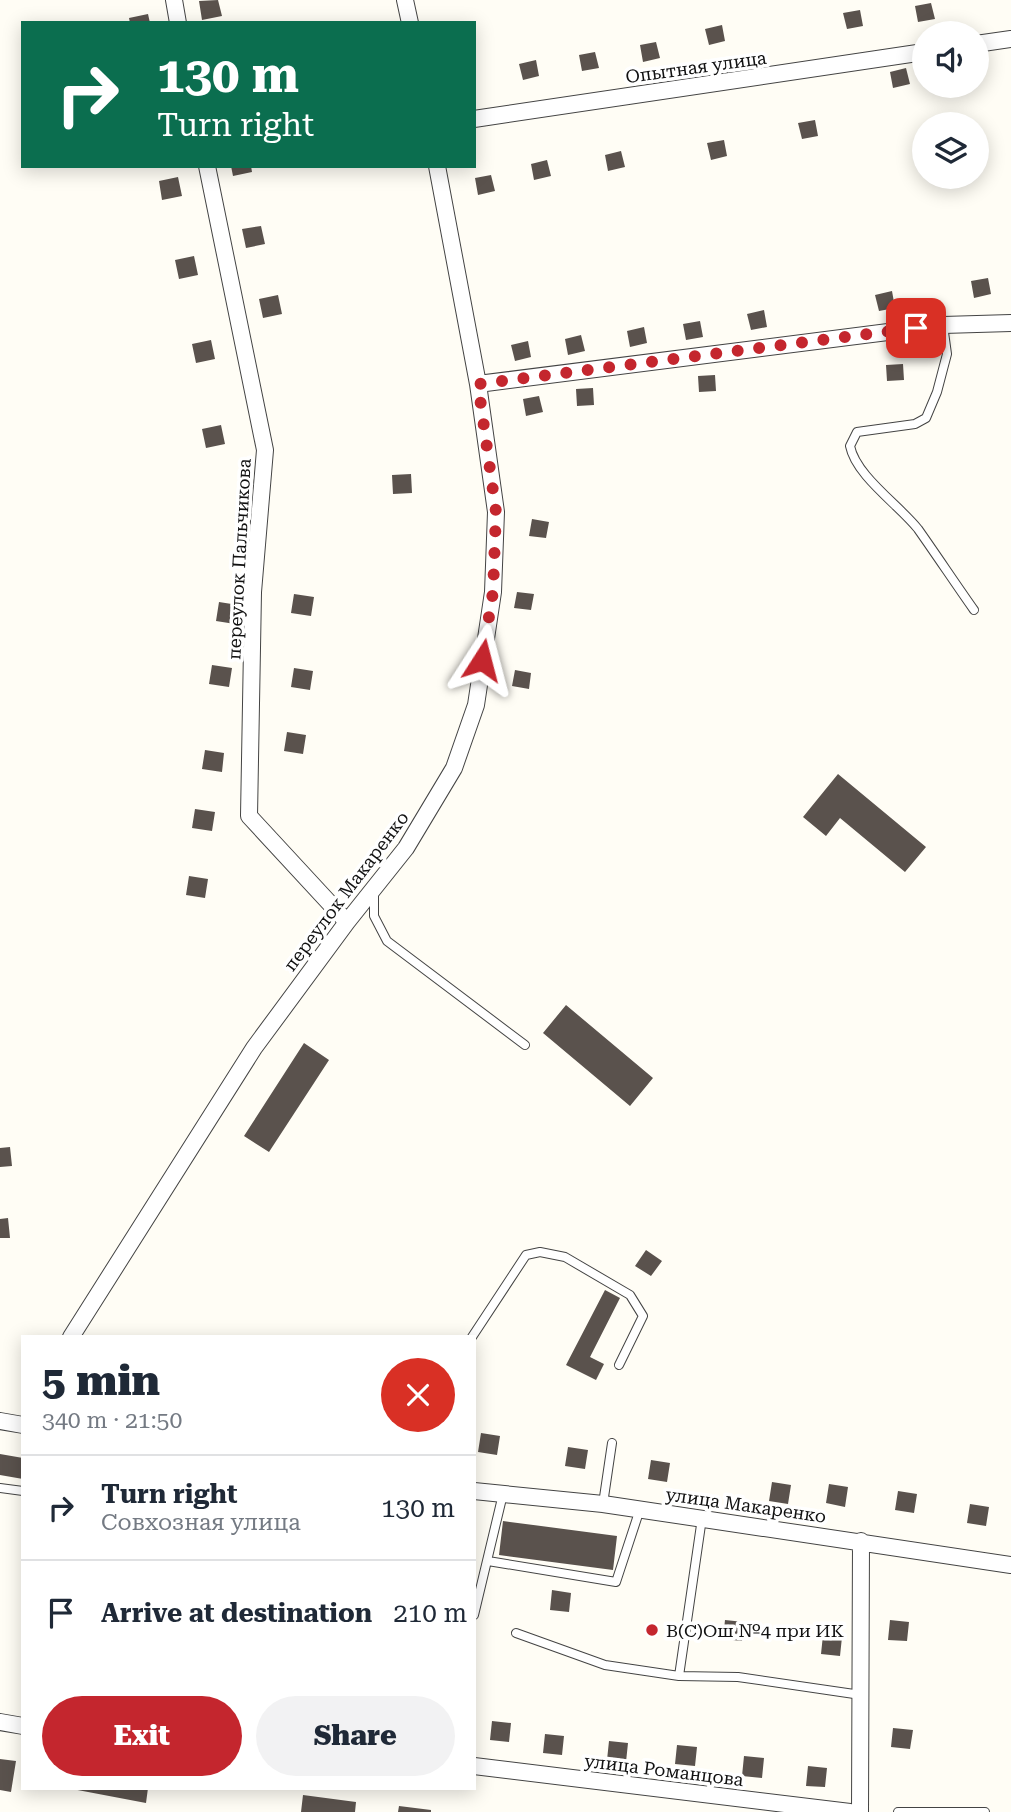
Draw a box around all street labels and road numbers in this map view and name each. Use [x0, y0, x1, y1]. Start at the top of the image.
street label: Опытная улица [624, 47, 768, 87]
street label: переулок Пальчикова [223, 458, 255, 660]
street label: переулок Макаренко [279, 807, 413, 975]
street label: улица Макаренко [664, 1483, 828, 1527]
street label: улица Романцова [583, 1750, 745, 1790]

